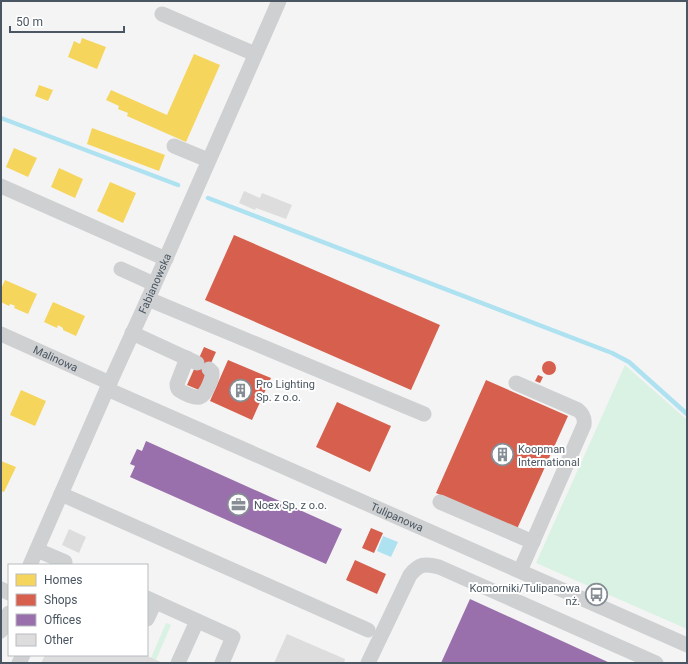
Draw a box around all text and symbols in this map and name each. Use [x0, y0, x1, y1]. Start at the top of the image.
scale bar [10, 8, 124, 34]
text: 50 m [16, 15, 43, 29]
street label: Fabianowska [136, 251, 174, 316]
street label: Malinowa [31, 343, 80, 374]
building icon: Pro Lighting Sp. z o.o. [227, 377, 253, 403]
place label: Pro Lighting Sp. z o.o. [256, 378, 315, 404]
building icon: Koopman International [489, 442, 515, 468]
place label: Koopman International [518, 443, 580, 469]
office icon: Noex Sp. z o.o. [226, 492, 252, 518]
place label: Noex Sp. z o.o. [254, 499, 327, 512]
street label: Tulipanowa [369, 500, 425, 534]
legend [8, 564, 148, 656]
text: Homes [44, 573, 82, 587]
bus stop icon: Komorniki/Tulipanowa nż. [583, 581, 609, 607]
place label: Komorniki/Tulipanowa nż. [470, 582, 580, 608]
text: Shops [44, 593, 78, 607]
text: Offices [44, 613, 81, 627]
text: Other [44, 633, 73, 647]

